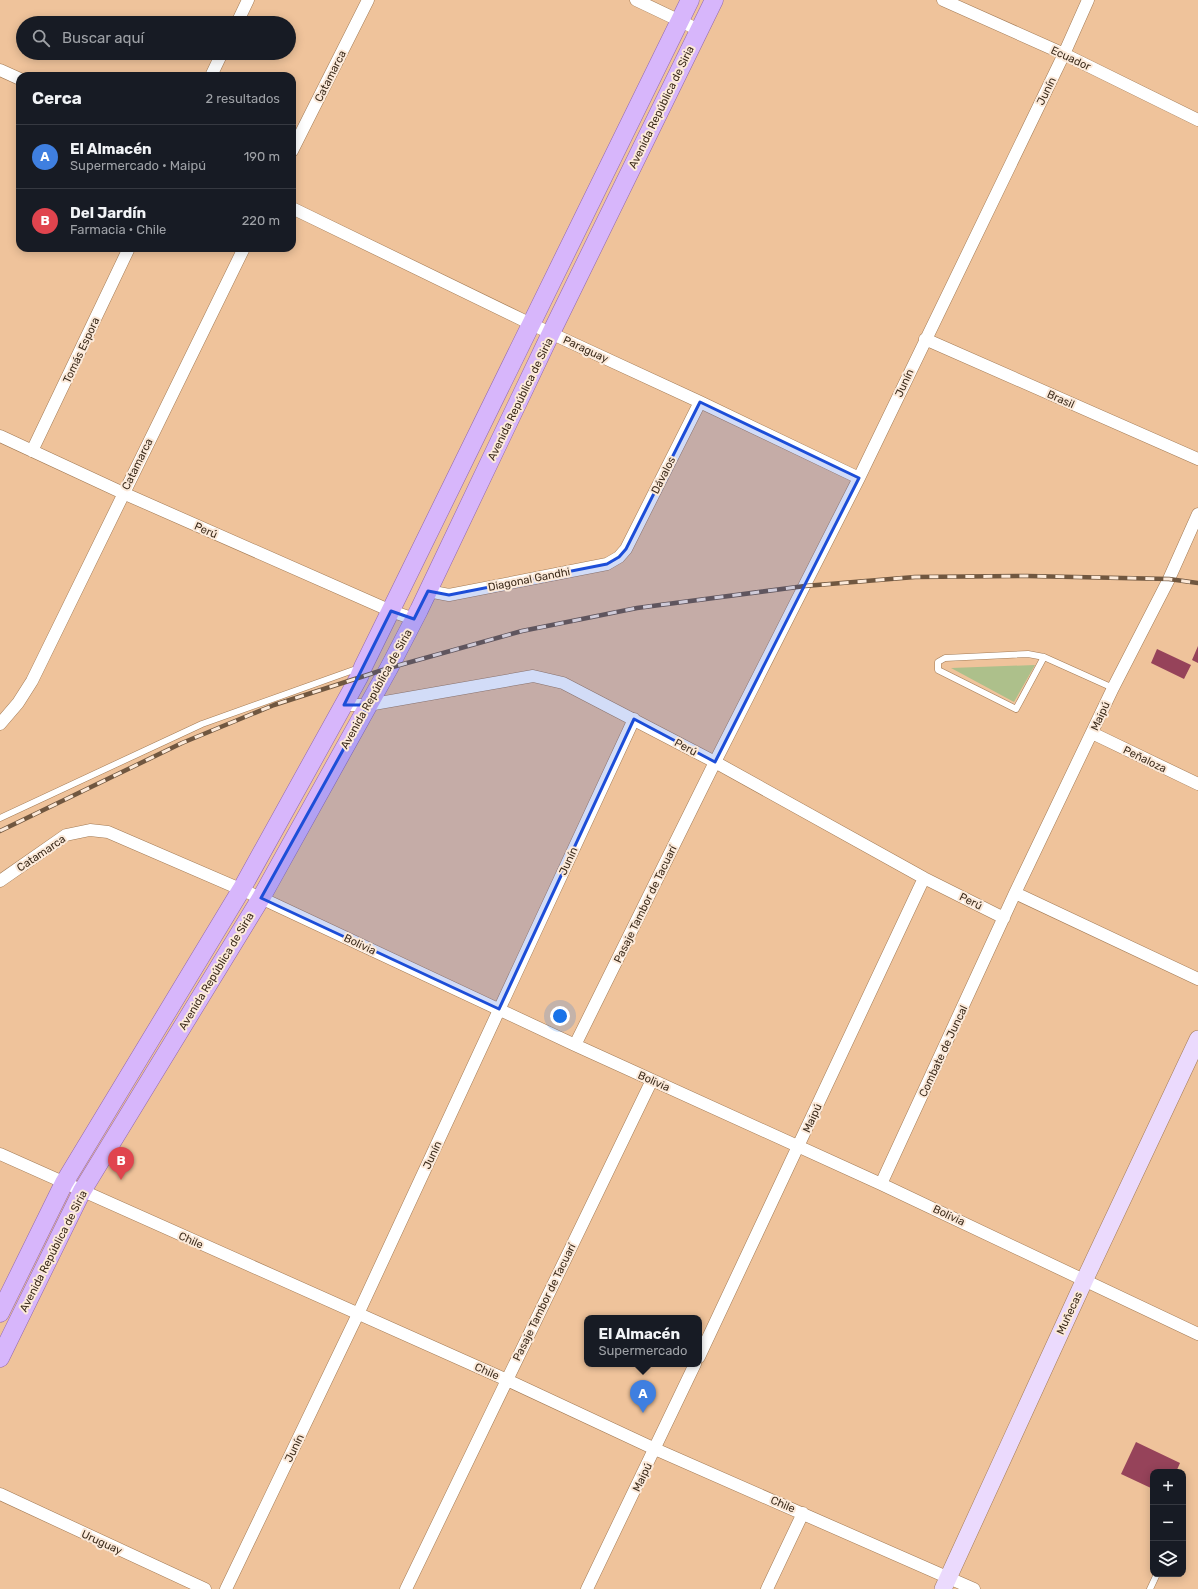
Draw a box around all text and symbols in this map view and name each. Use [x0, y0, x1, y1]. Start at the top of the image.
search box [16, 16, 296, 60]
icon: search [30, 27, 52, 49]
text: Buscar aquí [62, 29, 144, 47]
street label: Avenida República de Siria [626, 44, 697, 171]
street label: Ecuador [1049, 44, 1093, 74]
street label: Catamarca [312, 48, 349, 104]
street label: Junín [1034, 75, 1059, 107]
text: Cerca [32, 88, 82, 108]
text: 2 resultados [205, 91, 280, 106]
text: El Almacén [70, 140, 152, 158]
text: A [40, 149, 50, 164]
text: 190 m [244, 149, 280, 164]
text: Supermercado · Maipú [70, 158, 206, 173]
text: Del Jardín [70, 204, 146, 222]
text: B [40, 213, 50, 228]
text: 220 m [242, 213, 280, 228]
text: Farmacia · Chile [70, 222, 166, 237]
street label: Tomás Espora [61, 315, 102, 385]
street label: Paraguay [561, 333, 610, 366]
street label: Avenida República de Siria [485, 336, 556, 463]
street label: Junín [892, 367, 917, 399]
street label: Brasil [1045, 388, 1076, 411]
street label: Catamarca [119, 436, 156, 492]
street label: Dávalos [649, 454, 679, 496]
street label: Perú [192, 520, 219, 541]
street label: Diagonal Gandhi [487, 565, 571, 594]
street label: Avenida República de Siria [338, 627, 415, 751]
street label: Maipú [1088, 700, 1113, 733]
street label: Perú [672, 736, 699, 759]
street label: Peñaloza [1121, 743, 1169, 775]
street label: Catamarca [15, 832, 68, 874]
street label: Pasaje Tambor de Tacuarí [611, 842, 680, 965]
street label: Junín [556, 845, 581, 877]
street label: Perú [957, 890, 984, 913]
street label: Avenida República de Siria [176, 910, 257, 1032]
street label: Bolivia [342, 931, 378, 957]
street label: Combate de Juncal [917, 1003, 970, 1099]
your location [550, 1006, 570, 1026]
street label: Bolivia [636, 1069, 672, 1094]
street label: Maipú [800, 1102, 825, 1135]
street label: Junín [420, 1139, 445, 1171]
pin: B [108, 1147, 134, 1180]
street label: Avenida República de Siria [17, 1188, 90, 1314]
street label: Bolivia [931, 1202, 967, 1228]
street label: Chile [176, 1229, 205, 1252]
street label: Pasaje Tambor de Tacuarí [510, 1240, 579, 1363]
street label: Muñecas [1054, 1289, 1085, 1337]
popup [584, 1315, 702, 1367]
text: El Almacén [598, 1325, 680, 1343]
text: Supermercado [598, 1343, 688, 1358]
street label: Chile [472, 1360, 501, 1383]
pin: A [630, 1380, 656, 1413]
street label: Junín [282, 1432, 307, 1464]
street label: Maipú [630, 1461, 655, 1494]
map controls [1150, 1469, 1186, 1577]
button: + [1150, 1469, 1186, 1505]
street label: Chile [769, 1493, 797, 1515]
button: − [1150, 1505, 1186, 1541]
street label: Uruguay [79, 1527, 124, 1558]
button: layers [1150, 1541, 1186, 1577]

